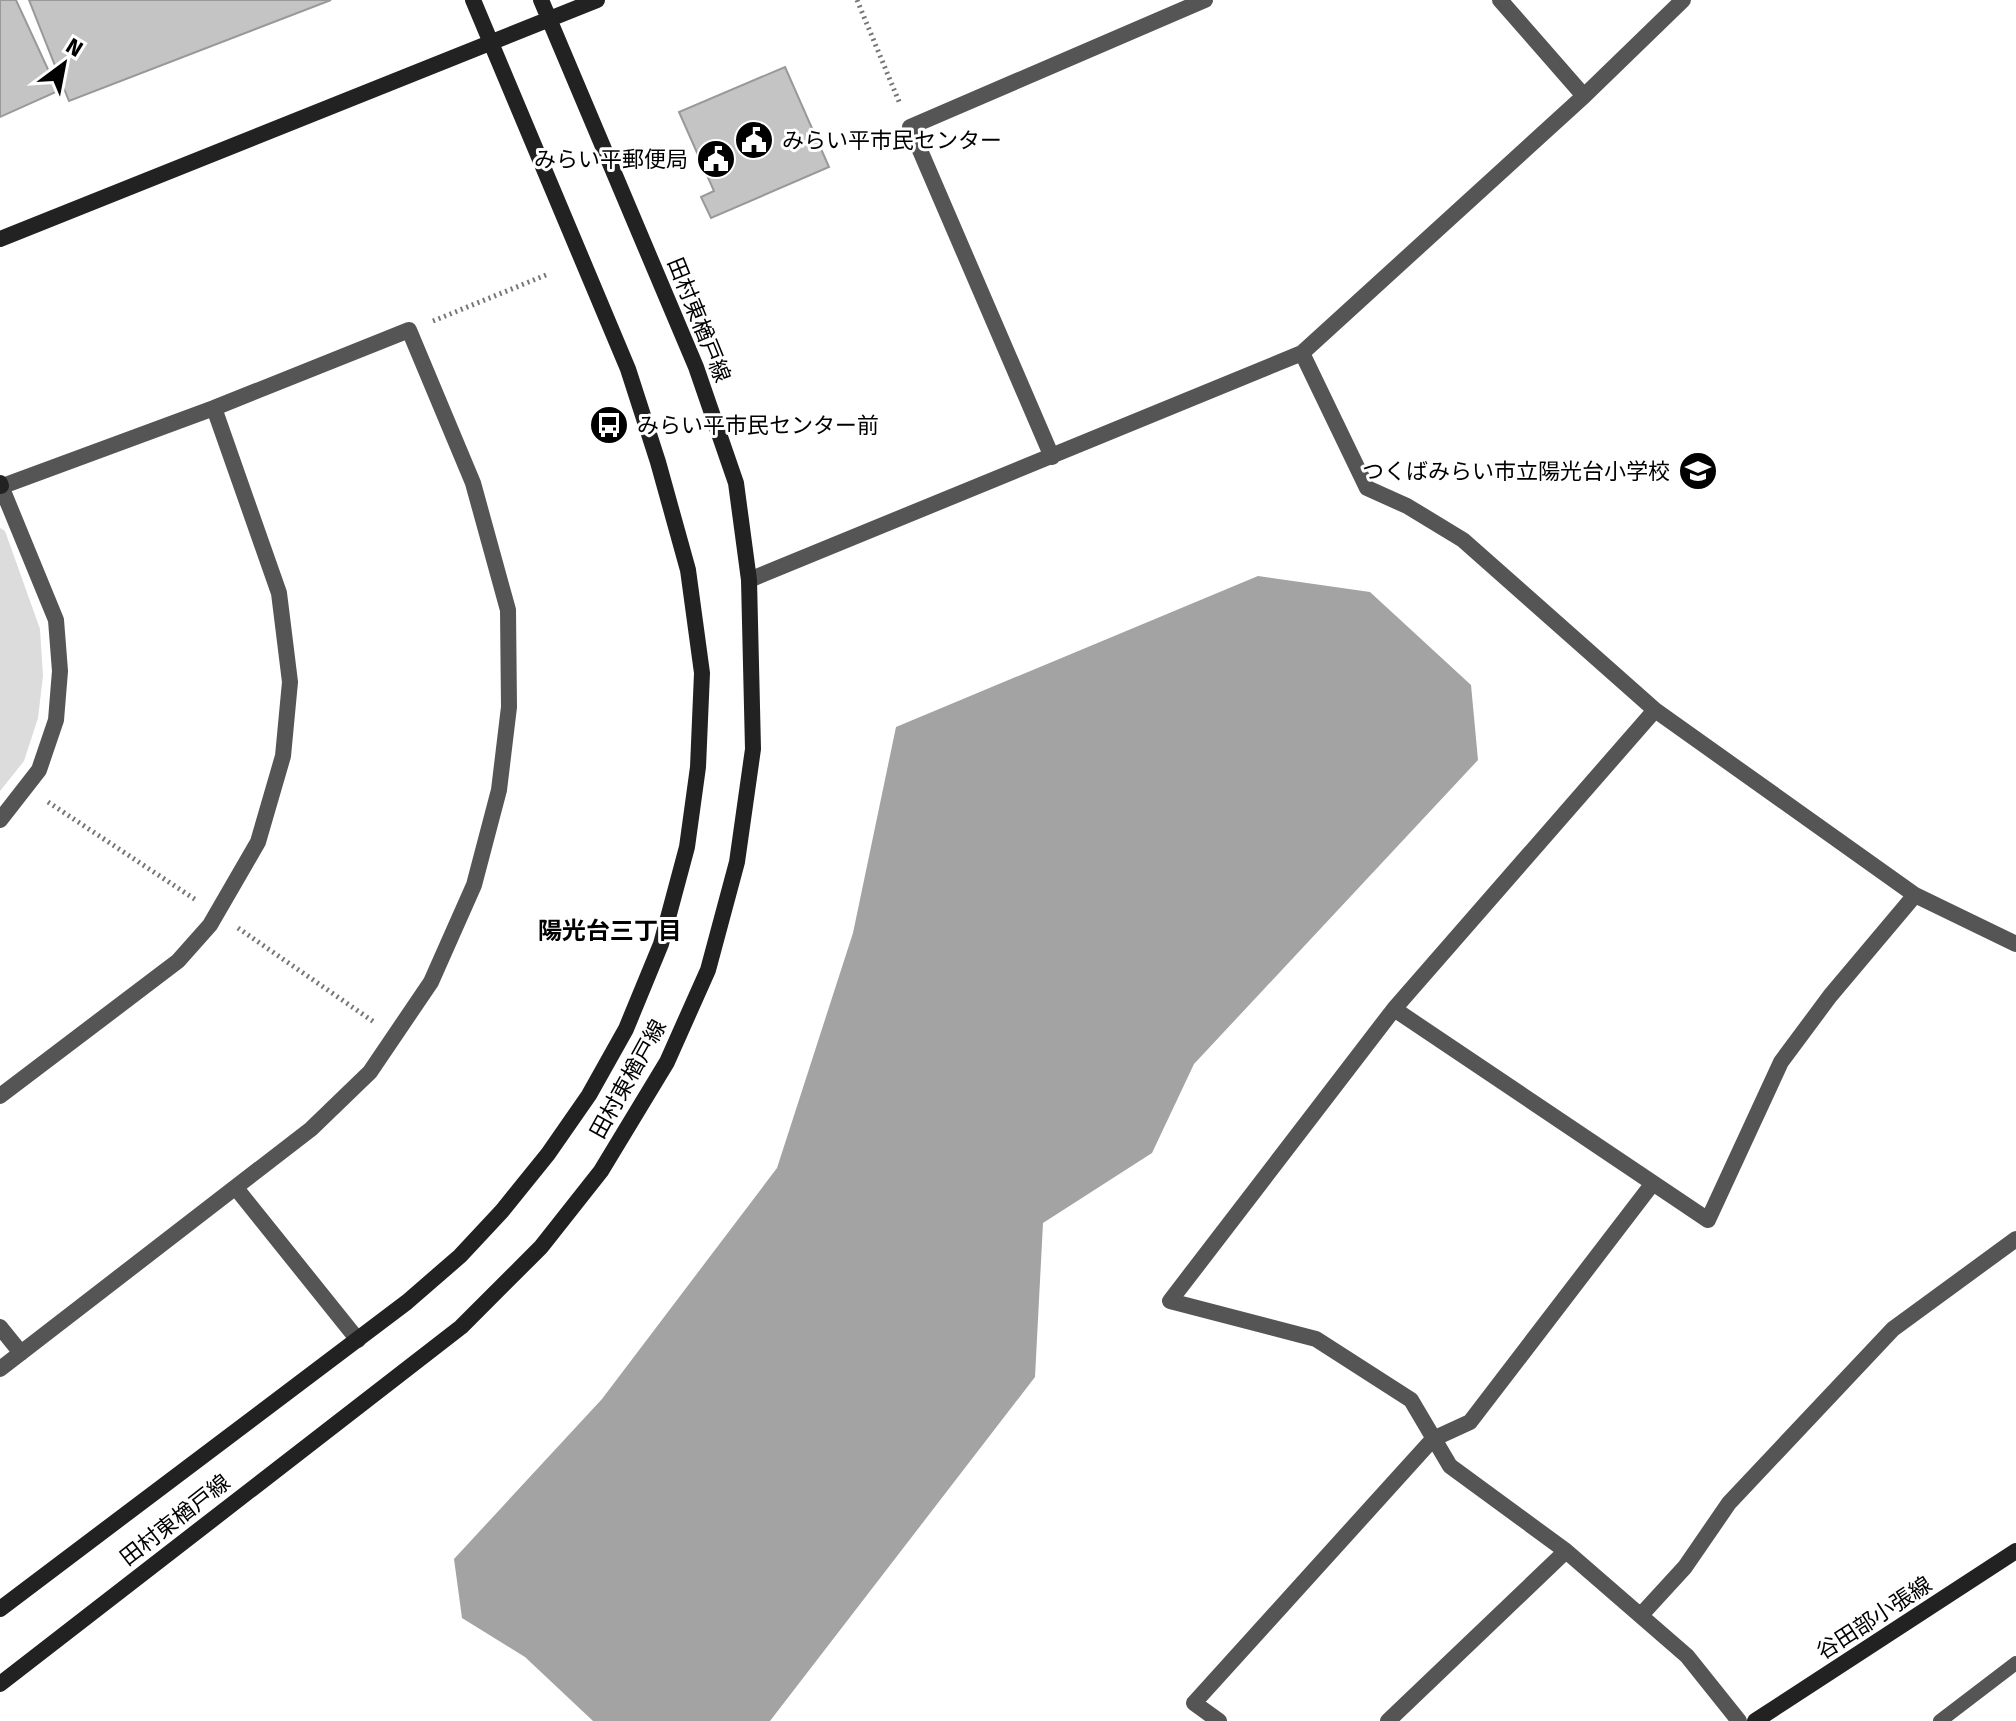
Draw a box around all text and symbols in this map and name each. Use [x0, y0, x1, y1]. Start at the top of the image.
north arrow [24, 24, 104, 104]
text: N [61, 32, 88, 63]
public building icon: みらい平市民センター [733, 119, 775, 161]
place label: みらい平市民センター [782, 127, 1002, 154]
public building icon: みらい平郵便局 [695, 138, 737, 180]
place label: みらい平郵便局 [534, 146, 688, 173]
street label: 田村東楢戸線 [662, 254, 736, 386]
bus stop icon: みらい平市民センター前 [588, 404, 630, 446]
place label: みらい平市民センター前 [637, 412, 879, 439]
school or university icon: つくばみらい市立陽光台小学校 [1677, 450, 1719, 492]
place label: つくばみらい市立陽光台小学校 [1362, 458, 1670, 485]
district label: 陽光台三丁目 [538, 917, 682, 945]
street label: 田村東楢戸線 [584, 1015, 672, 1143]
street label: 田村東楢戸線 [115, 1469, 235, 1571]
street label: 谷田部小張線 [1811, 1571, 1937, 1665]

